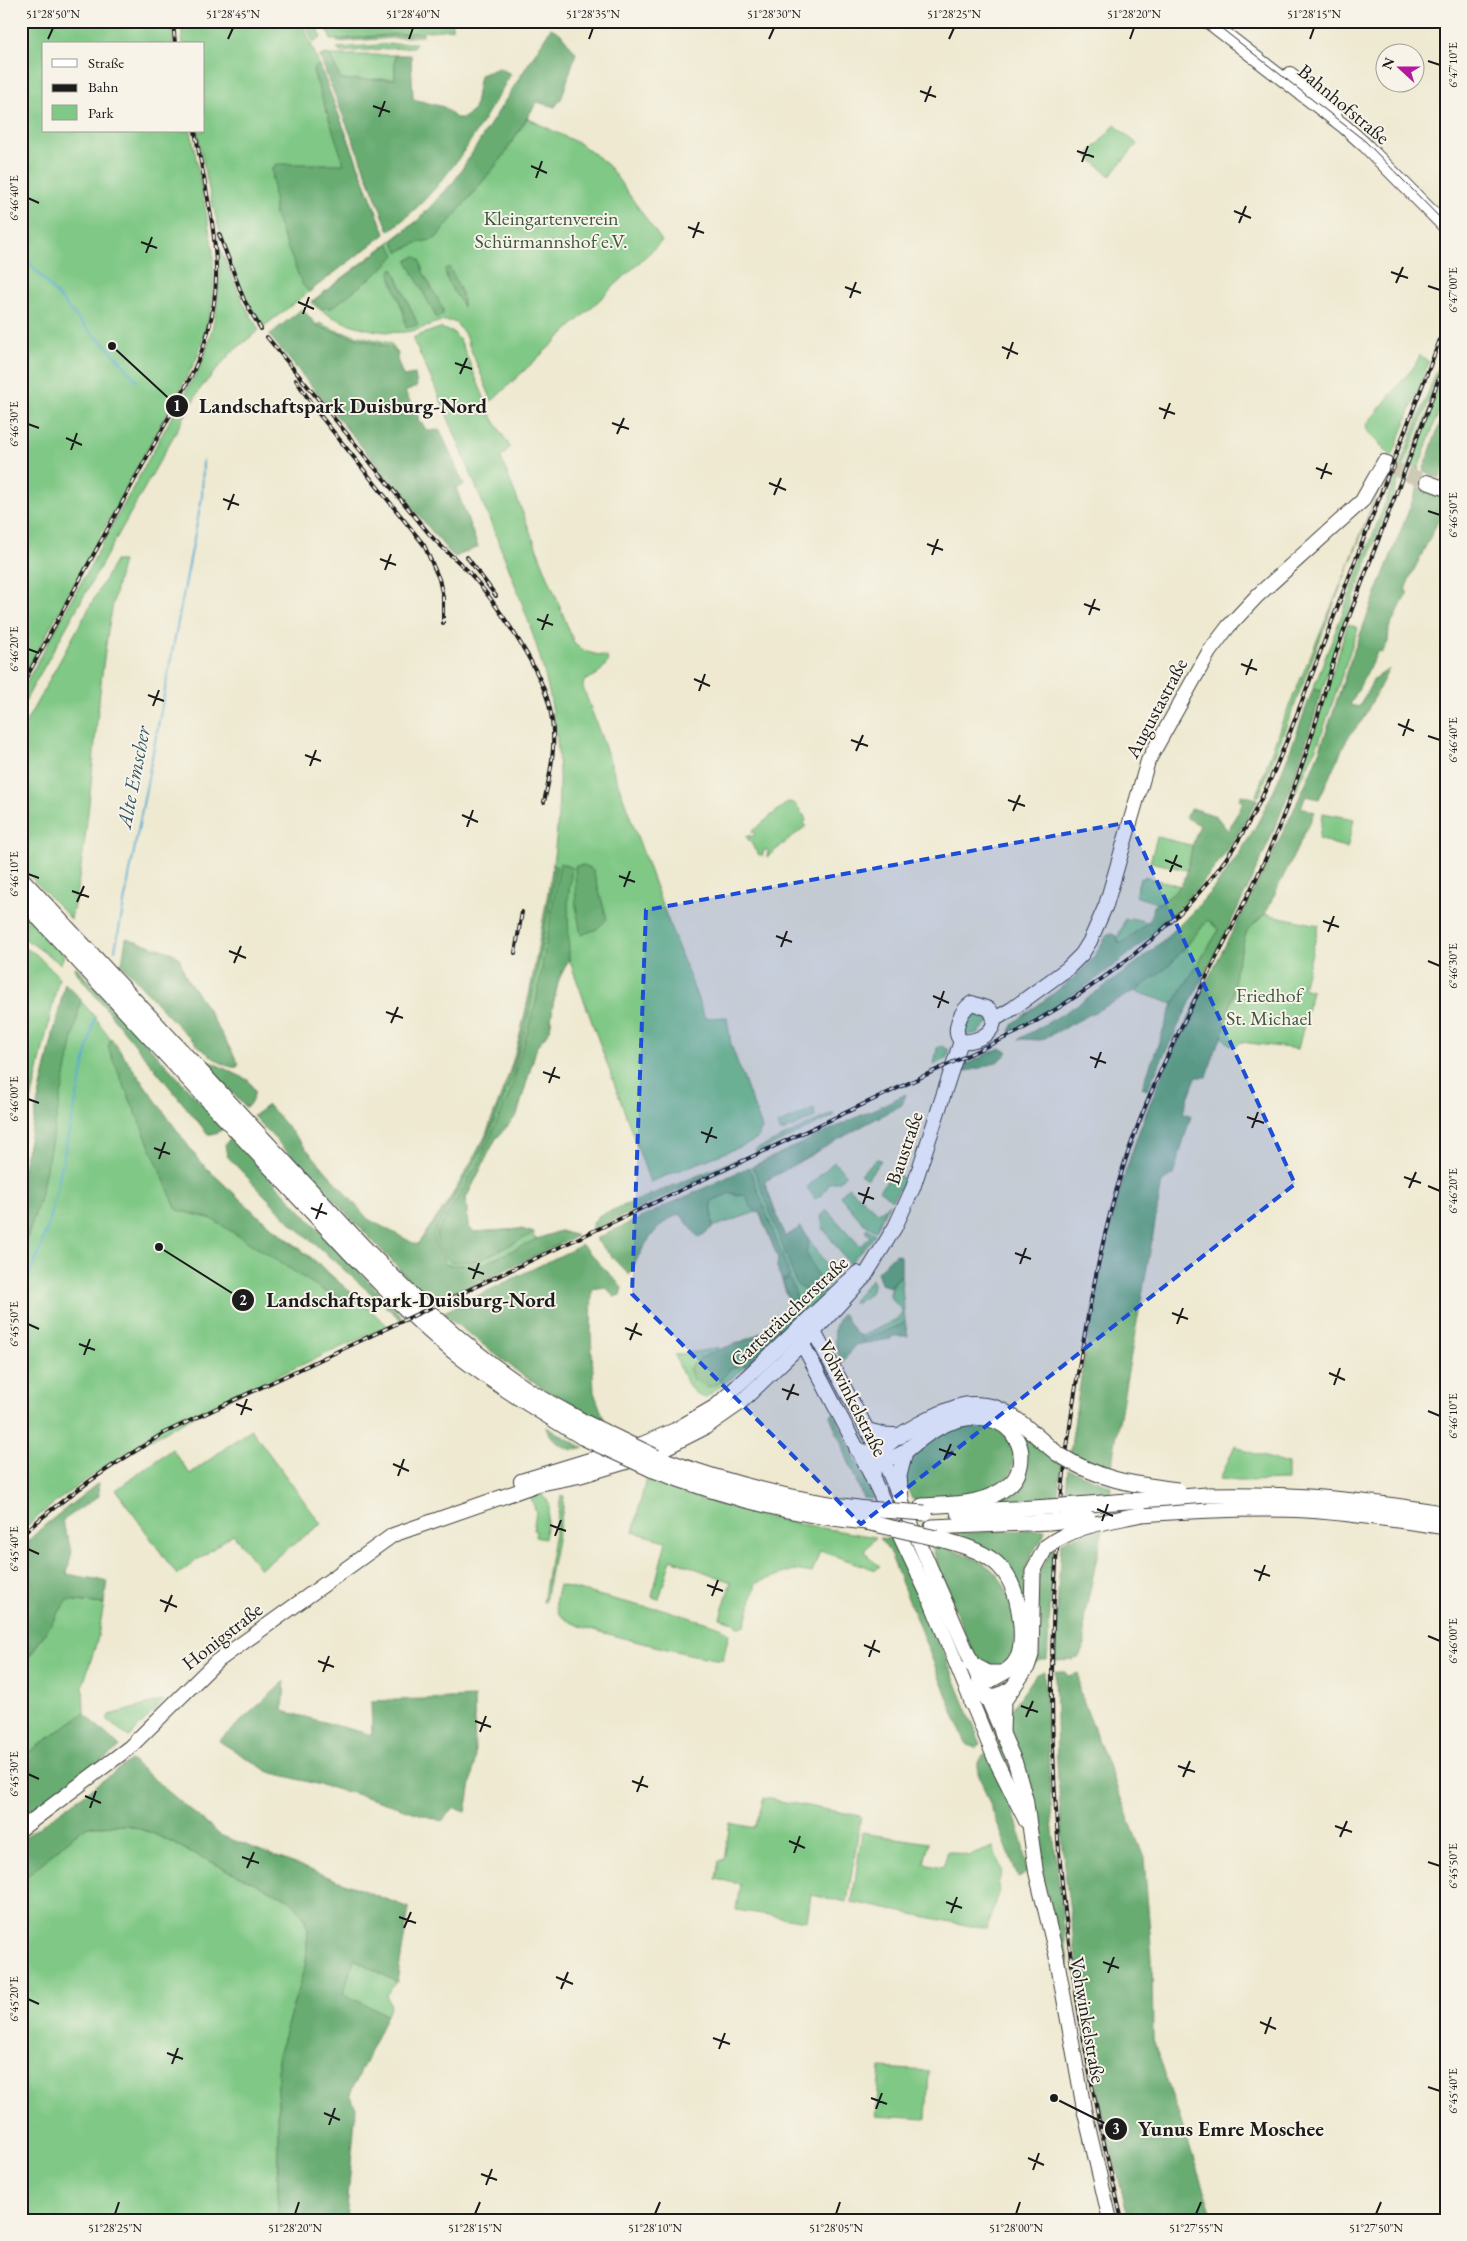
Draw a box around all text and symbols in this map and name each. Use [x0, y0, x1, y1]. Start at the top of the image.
text: 51°28'50"N [26, 6, 80, 22]
text: 51°28'45"N [206, 6, 260, 22]
text: 51°28'40"N [386, 6, 440, 22]
text: 51°28'35"N [566, 6, 620, 22]
text: 51°28'30"N [747, 6, 801, 22]
text: 51°28'25"N [927, 6, 981, 22]
text: 51°28'20"N [1107, 6, 1161, 22]
text: 51°28'15"N [1287, 6, 1341, 22]
legend [42, 42, 205, 132]
north arrow [1374, 42, 1424, 92]
text: 6°47'10"E [1445, 42, 1461, 88]
text: Straße [88, 53, 124, 72]
text: N [1377, 54, 1399, 72]
street label: Bahnhofstraße [1293, 58, 1396, 150]
text: Bahn [88, 77, 119, 96]
text: Park [88, 103, 115, 122]
text: 6°46'40"E [6, 175, 22, 221]
park label: Kleingartenverein Schürmannshof e.V. [474, 205, 628, 254]
text: 6°47'00"E [1445, 267, 1461, 313]
callout: Landschaftspark Duisburg-Nord [164, 388, 497, 424]
text: Landschaftspark Duisburg-Nord [199, 392, 487, 419]
text: 1 [173, 396, 181, 415]
text: 6°46'30"E [6, 401, 22, 447]
text: 6°46'50"E [1445, 492, 1461, 538]
text: 6°46'20"E [6, 626, 22, 672]
street label: Augustastraße [1118, 653, 1193, 763]
text: 6°46'40"E [1445, 717, 1461, 763]
water label: Alte Emscher [110, 723, 156, 832]
text: 6°46'10"E [6, 851, 22, 897]
text: 6°46'30"E [1445, 943, 1461, 989]
park label: Friedhof St. Michael [1226, 982, 1312, 1031]
text: 6°46'00"E [6, 1076, 22, 1122]
street label: Baustraße [879, 1108, 929, 1188]
text: 6°46'20"E [1445, 1168, 1461, 1214]
street label: Gartsträucherstraße [725, 1250, 853, 1372]
callout: Landschaftspark-Duisburg-Nord [231, 1282, 565, 1318]
text: Landschaftspark-Duisburg-Nord [266, 1286, 556, 1313]
text: 2 [239, 1290, 247, 1309]
text: 6°45'50"E [6, 1301, 22, 1347]
street label: Vohwinkelstraße [813, 1335, 894, 1461]
text: 6°46'10"E [1445, 1393, 1461, 1439]
text: 6°45'40"E [6, 1526, 22, 1572]
street label: Honigstraße [176, 1596, 268, 1676]
text: 6°46'00"E [1445, 1618, 1461, 1664]
text: 6°45'30"E [6, 1751, 22, 1797]
text: 6°45'50"E [1445, 1843, 1461, 1889]
street label: Vohwinkelstraße [1064, 1955, 1112, 2085]
text: 6°45'20"E [6, 1976, 22, 2022]
text: 6°45'40"E [1445, 2068, 1461, 2114]
callout: Yunus Emre Moschee [1103, 2111, 1334, 2147]
text: Yunus Emre Moschee [1138, 2115, 1324, 2142]
text: 3 [1112, 2119, 1120, 2138]
text: 51°28'25"N [88, 2220, 142, 2236]
text: 51°28'20"N [268, 2220, 322, 2236]
text: 51°28'15"N [448, 2220, 502, 2236]
text: 51°28'10"N [628, 2220, 682, 2236]
text: 51°28'05"N [809, 2220, 863, 2236]
text: 51°28'00"N [989, 2220, 1043, 2236]
text: 51°27'55"N [1169, 2220, 1223, 2236]
text: 51°27'50"N [1349, 2220, 1403, 2236]

